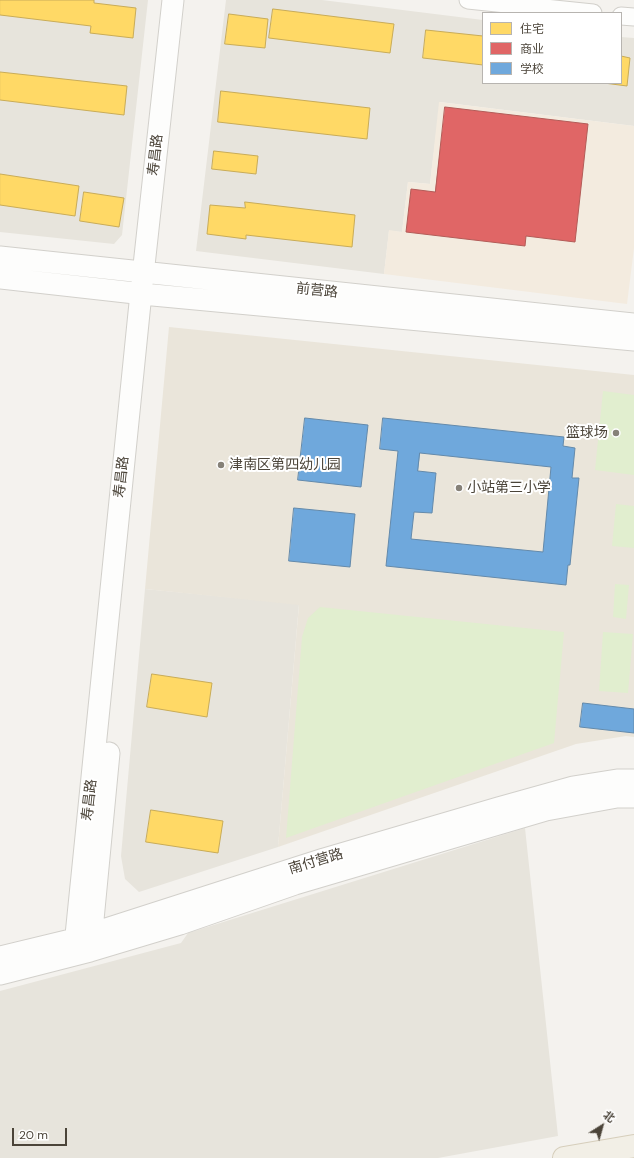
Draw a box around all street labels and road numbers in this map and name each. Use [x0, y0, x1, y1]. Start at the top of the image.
street label: 寿昌路 [145, 133, 167, 177]
street label: 前营路 [295, 280, 339, 302]
street label: 寿昌路 [111, 455, 133, 499]
street label: 寿昌路 [79, 778, 101, 822]
street label: 南付营路 [287, 846, 345, 878]

